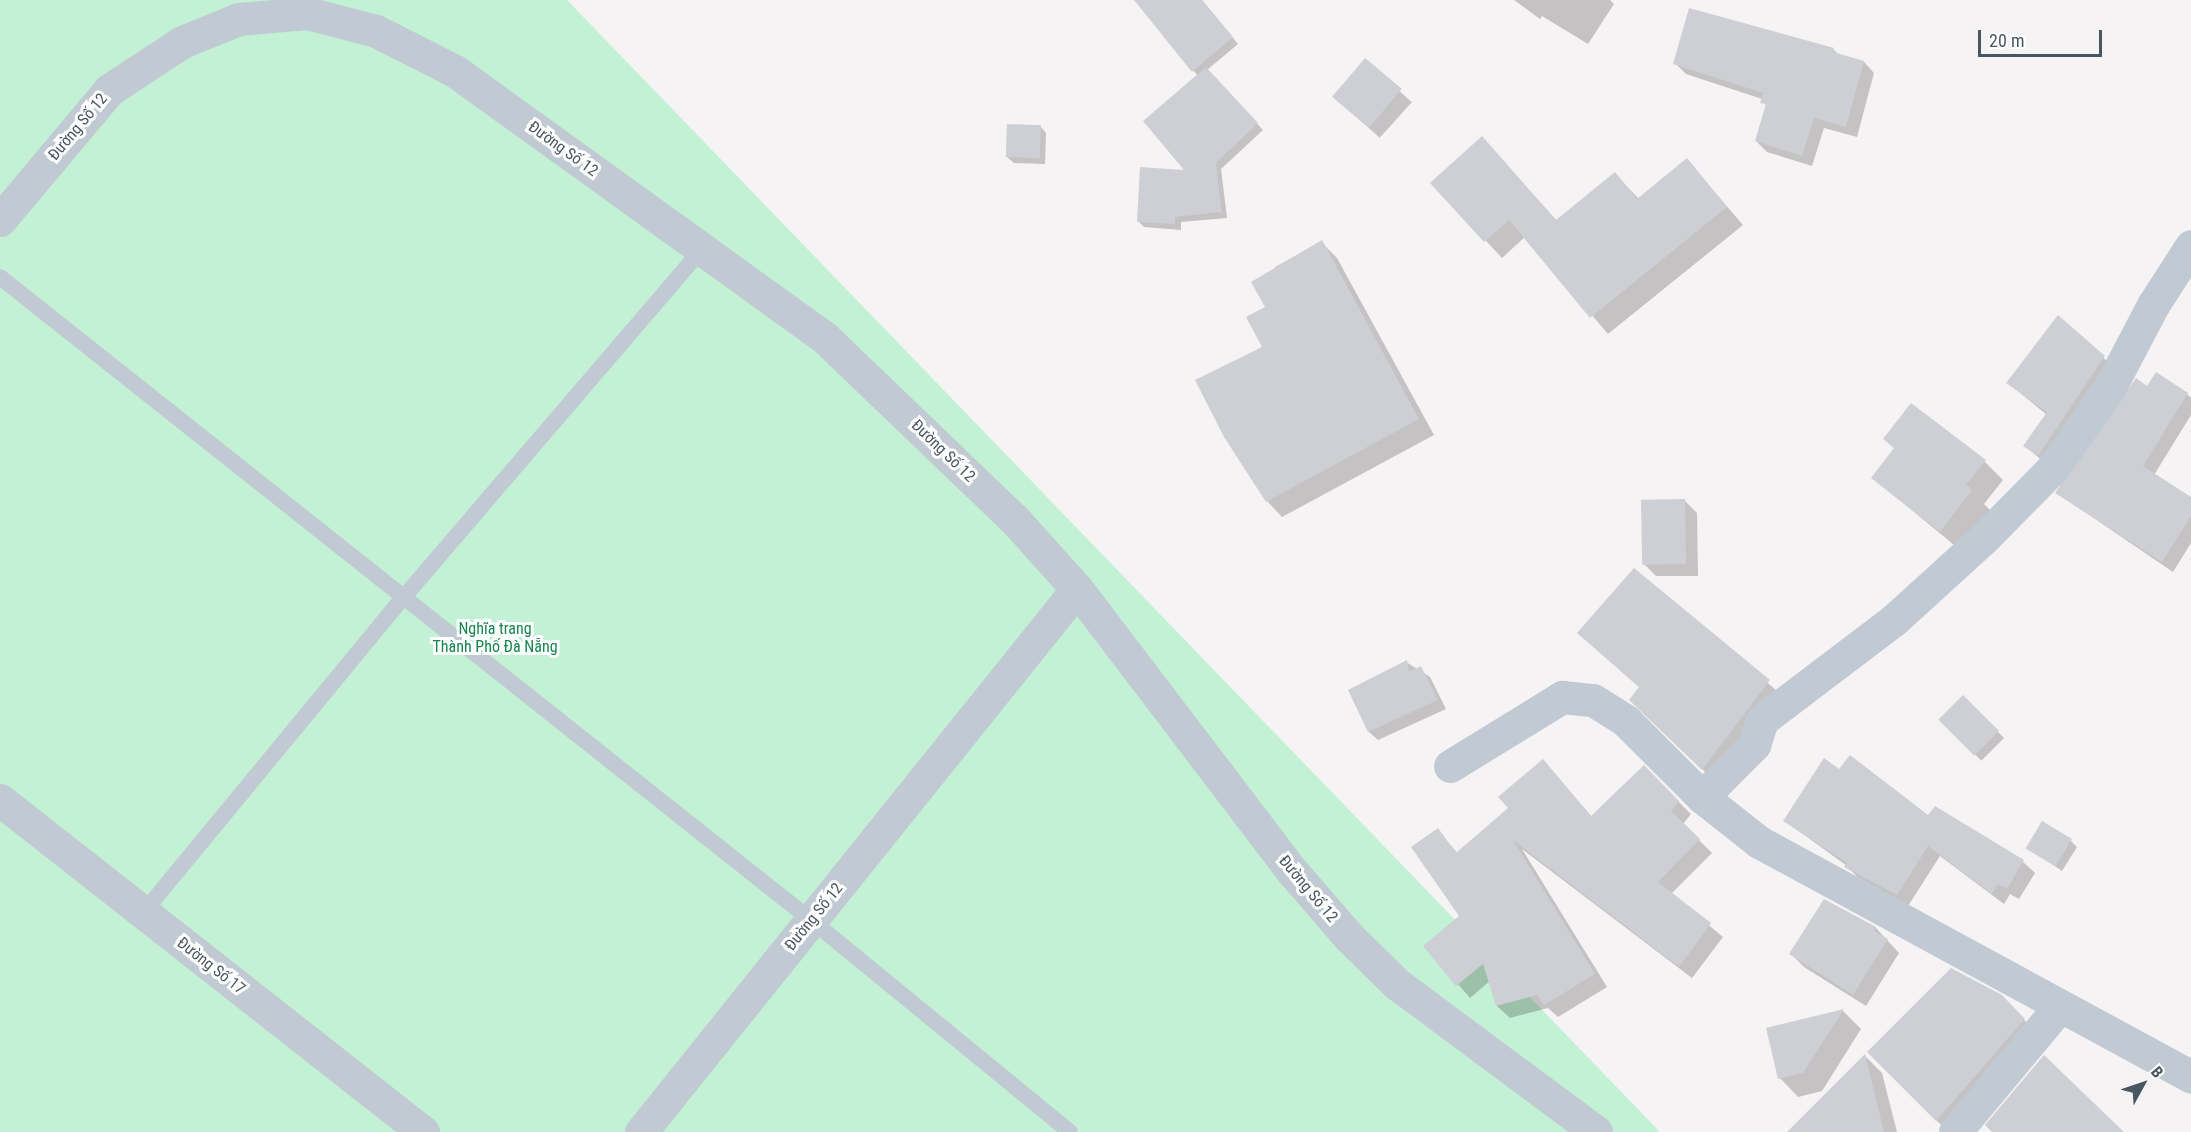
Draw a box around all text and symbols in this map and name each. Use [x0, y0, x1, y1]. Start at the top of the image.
scale bar [1981, 18, 2106, 56]
text: 20 m [1989, 30, 2024, 51]
street label: Đường Số 12 [45, 90, 111, 164]
street label: Đường Số 12 [524, 117, 602, 181]
street label: Đường Số 12 [907, 416, 979, 486]
park label: Nghĩa trang Thành Phố Đà Nẵng [432, 619, 558, 657]
street label: Đường Số 12 [1275, 852, 1341, 926]
street label: Đường Số 12 [781, 879, 847, 955]
street label: Đường Số 17 [173, 933, 249, 999]
north arrow [2113, 1054, 2173, 1114]
text: B [2147, 1063, 2167, 1082]

